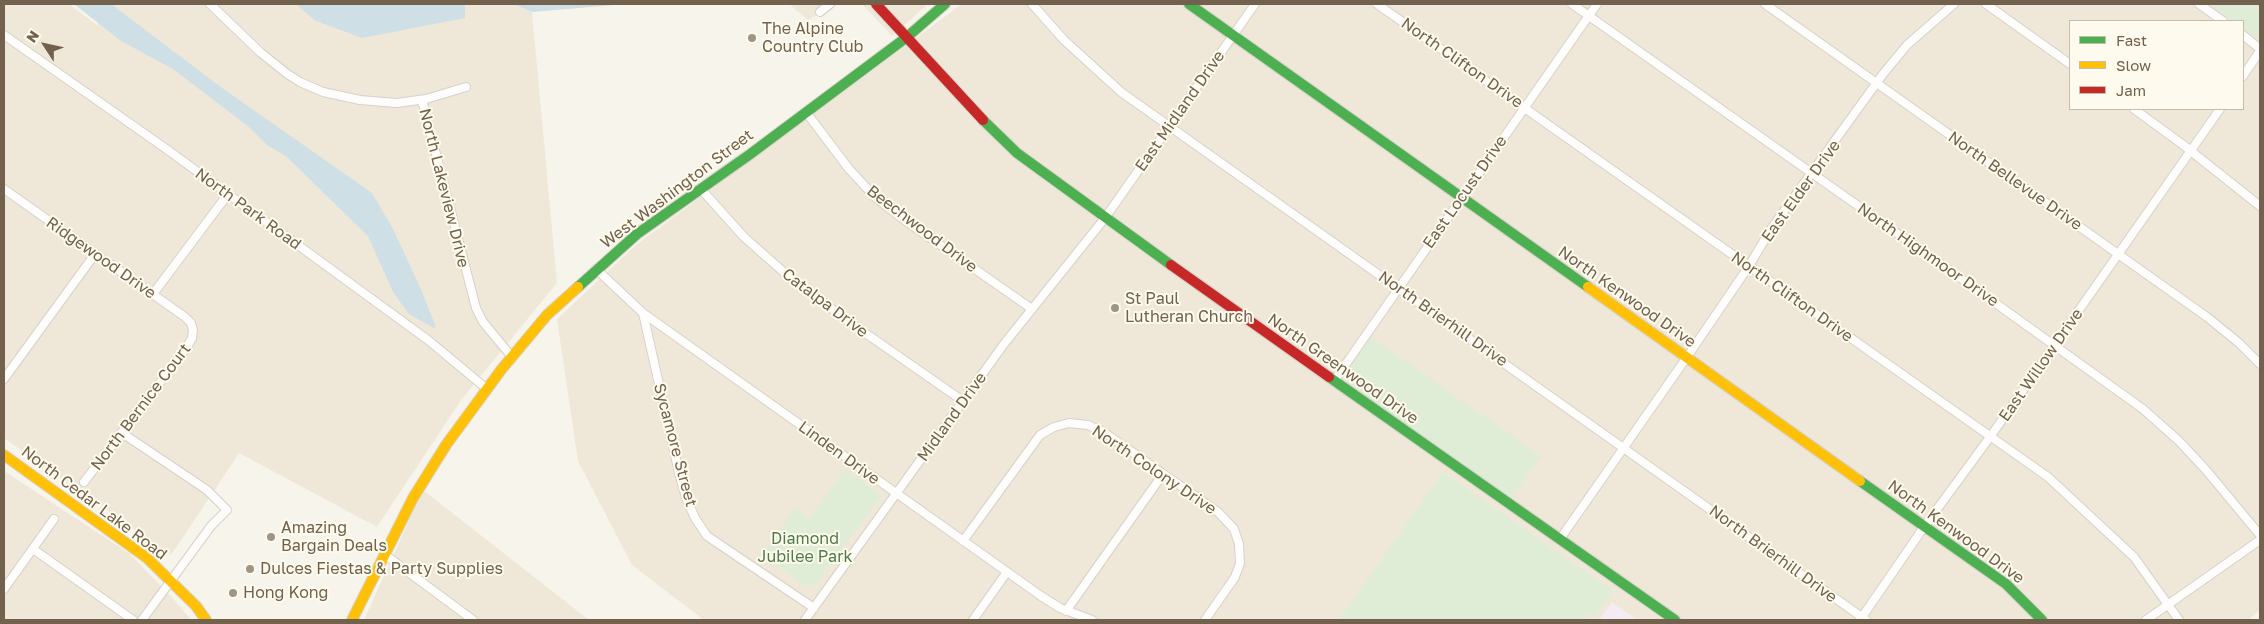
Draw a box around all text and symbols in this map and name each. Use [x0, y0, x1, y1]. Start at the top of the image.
street label: North Clifton Drive [1397, 14, 1527, 112]
place label: The Alpine Country Club [762, 19, 863, 57]
north arrow [20, 20, 70, 70]
legend [2069, 20, 2244, 110]
text: N [22, 27, 42, 45]
text: Fast [2116, 31, 2147, 49]
marker: The Alpine Country Club [746, 32, 758, 44]
street label: East Midland Drive [1131, 47, 1229, 175]
text: Slow [2116, 56, 2151, 74]
text: Jam [2116, 81, 2146, 99]
street label: North Lakeview Drive [415, 106, 473, 270]
street label: West Washington Street [597, 125, 757, 253]
street label: North Bellevue Drive [1944, 127, 2086, 235]
street label: East Locust Drive [1419, 132, 1511, 252]
street label: East Elder Drive [1758, 136, 1844, 246]
street label: North Park Road [191, 164, 305, 254]
street label: Beechwood Drive [863, 181, 981, 277]
street label: North Highmoor Drive [1854, 199, 2002, 311]
street label: Ridgewood Drive [42, 213, 160, 303]
street label: North Kenwood Drive [1554, 242, 1700, 352]
street label: North Clifton Drive [1727, 248, 1857, 346]
street label: Catalpa Drive [778, 264, 872, 342]
street label: North Brierhill Drive [1375, 267, 1511, 371]
place label: St Paul Lutheran Church [1125, 289, 1253, 327]
marker: St Paul Lutheran Church [1109, 302, 1121, 314]
street label: East Willow Drive [1995, 305, 2087, 425]
street label: North Greenwood Drive [1264, 310, 1422, 428]
street label: North Bernice Court [87, 340, 195, 474]
street label: Midland Drive [913, 369, 991, 465]
street label: Sycamore Street [649, 381, 701, 509]
street label: Linden Drive [795, 417, 883, 489]
street label: North Colony Drive [1088, 421, 1220, 519]
street label: North Cedar Lake Road [17, 442, 171, 564]
street label: North Kenwood Drive [1884, 476, 2028, 588]
street label: North Brierhill Drive [1705, 501, 1841, 607]
place label: Amazing Bargain Deals [281, 518, 387, 556]
park label: Diamond Jubilee Park [758, 529, 852, 567]
marker: Amazing Bargain Deals [265, 531, 277, 543]
place label: Dulces Fiestas & Party Supplies [260, 559, 503, 579]
marker: Dulces Fiestas & Party Supplies [244, 563, 256, 575]
place label: Hong Kong [243, 583, 328, 603]
marker: Hong Kong [227, 587, 239, 599]

